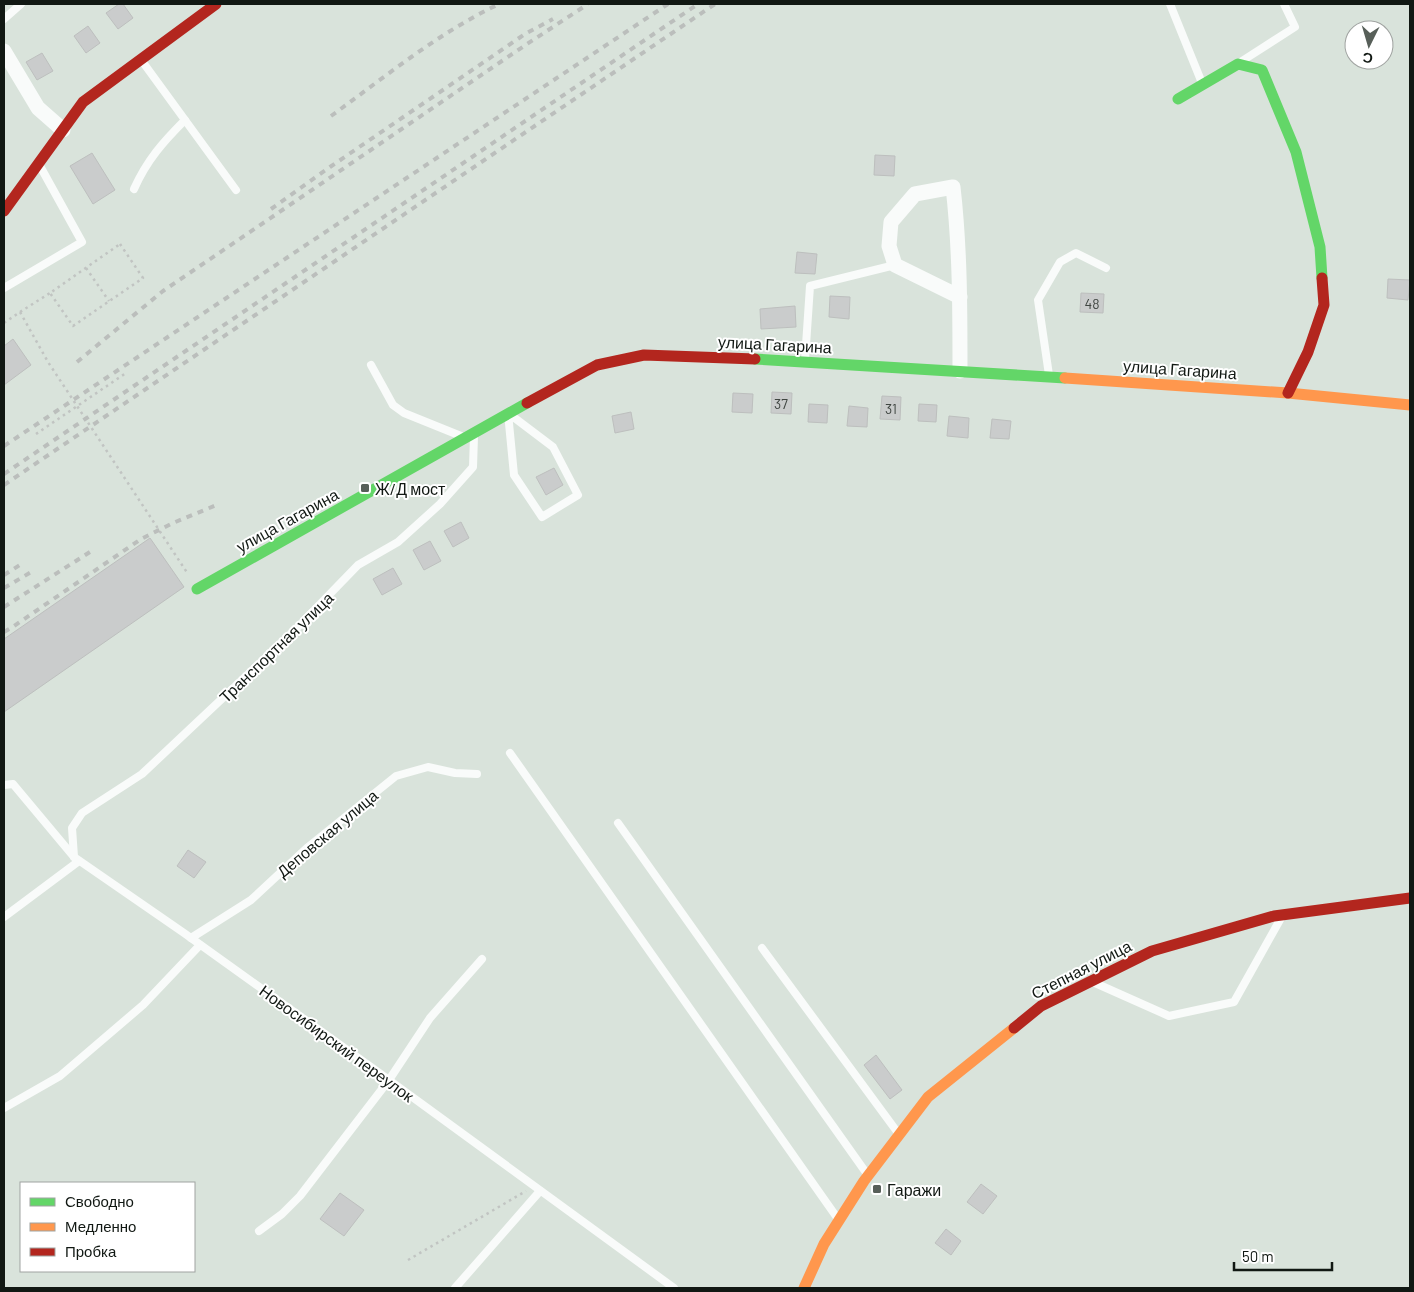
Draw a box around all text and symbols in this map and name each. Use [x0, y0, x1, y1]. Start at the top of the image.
north arrow [1344, 20, 1394, 70]
text: С [1362, 50, 1374, 67]
house number: 48 [1084, 295, 1100, 312]
street label: улица Гагарина [718, 332, 832, 356]
street label: улица Гагарина [1123, 356, 1238, 382]
house number: 37 [774, 395, 788, 412]
house number: 31 [885, 400, 897, 417]
place label: Ж/Д мост [375, 479, 446, 498]
marker: Ж/Д мост [359, 482, 371, 494]
street label: улица Гагарина [233, 484, 341, 556]
street label: Транспортная улица [215, 588, 337, 706]
street label: Деповская улица [273, 785, 381, 881]
street label: Степная улица [1028, 936, 1134, 1002]
street label: Новосибирский переулок [256, 981, 419, 1106]
place label: Гаражи [887, 1180, 941, 1199]
legend [20, 1182, 195, 1272]
marker: Гаражи [871, 1183, 883, 1195]
text: Свободно [65, 1192, 134, 1210]
text: Медленно [65, 1217, 136, 1235]
scale bar [1234, 1240, 1332, 1272]
text: Пробка [65, 1242, 117, 1260]
text: 50 m [1242, 1247, 1274, 1265]

